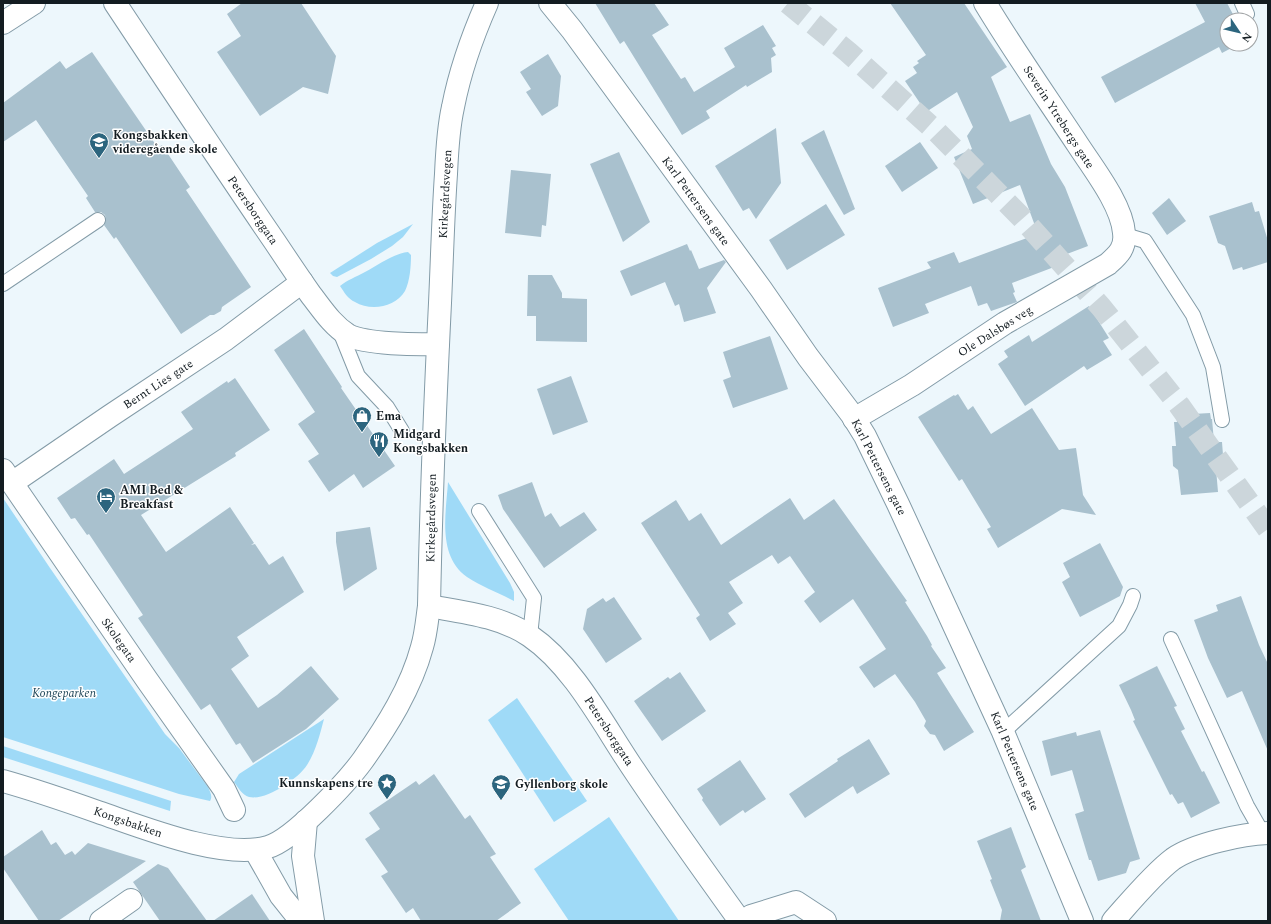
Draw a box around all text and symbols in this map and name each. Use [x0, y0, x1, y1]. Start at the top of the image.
north arrow [1219, 12, 1259, 52]
text: N [1237, 29, 1256, 46]
street label: Severin Ytrebergs gate [1018, 62, 1099, 173]
place label: Kongsbakken videregående skole [112, 126, 217, 159]
school or university icon: Kongsbakken videregående skole [88, 131, 110, 159]
street label: Kirkegårdsvegen [434, 149, 457, 239]
street label: Karl Pettersens gate [657, 153, 735, 250]
street label: Petersborggata [222, 172, 283, 249]
street label: Ole Dalsbøs veg [954, 301, 1036, 362]
street label: Bernt Lies gate [119, 354, 197, 414]
shop icon: Ema [351, 405, 373, 433]
place label: Ema [376, 407, 402, 426]
street label: Karl Pettersens gate [846, 416, 911, 519]
place label: Midgard Kongsbakken [393, 425, 469, 458]
restaurant icon: Midgard Kongsbakken [368, 430, 390, 458]
street label: Kirkegårdsvegen [421, 473, 442, 563]
place label: AMI Bed & Breakfast [120, 481, 184, 514]
hotel icon: AMI Bed & Breakfast [95, 486, 117, 514]
street label: Skolegata [96, 614, 141, 667]
park label: Kongeparken [32, 684, 97, 703]
street label: Petersborggata [579, 693, 638, 770]
street label: Karl Pettersens gate [985, 709, 1044, 814]
place icon: Kunnskapens tre [376, 772, 398, 800]
school or university icon: Gyllenborg skole [490, 773, 512, 801]
place label: Kunnskapens tre [279, 774, 373, 793]
place label: Gyllenborg skole [515, 775, 608, 794]
street label: Kongsbakken [91, 802, 165, 843]

